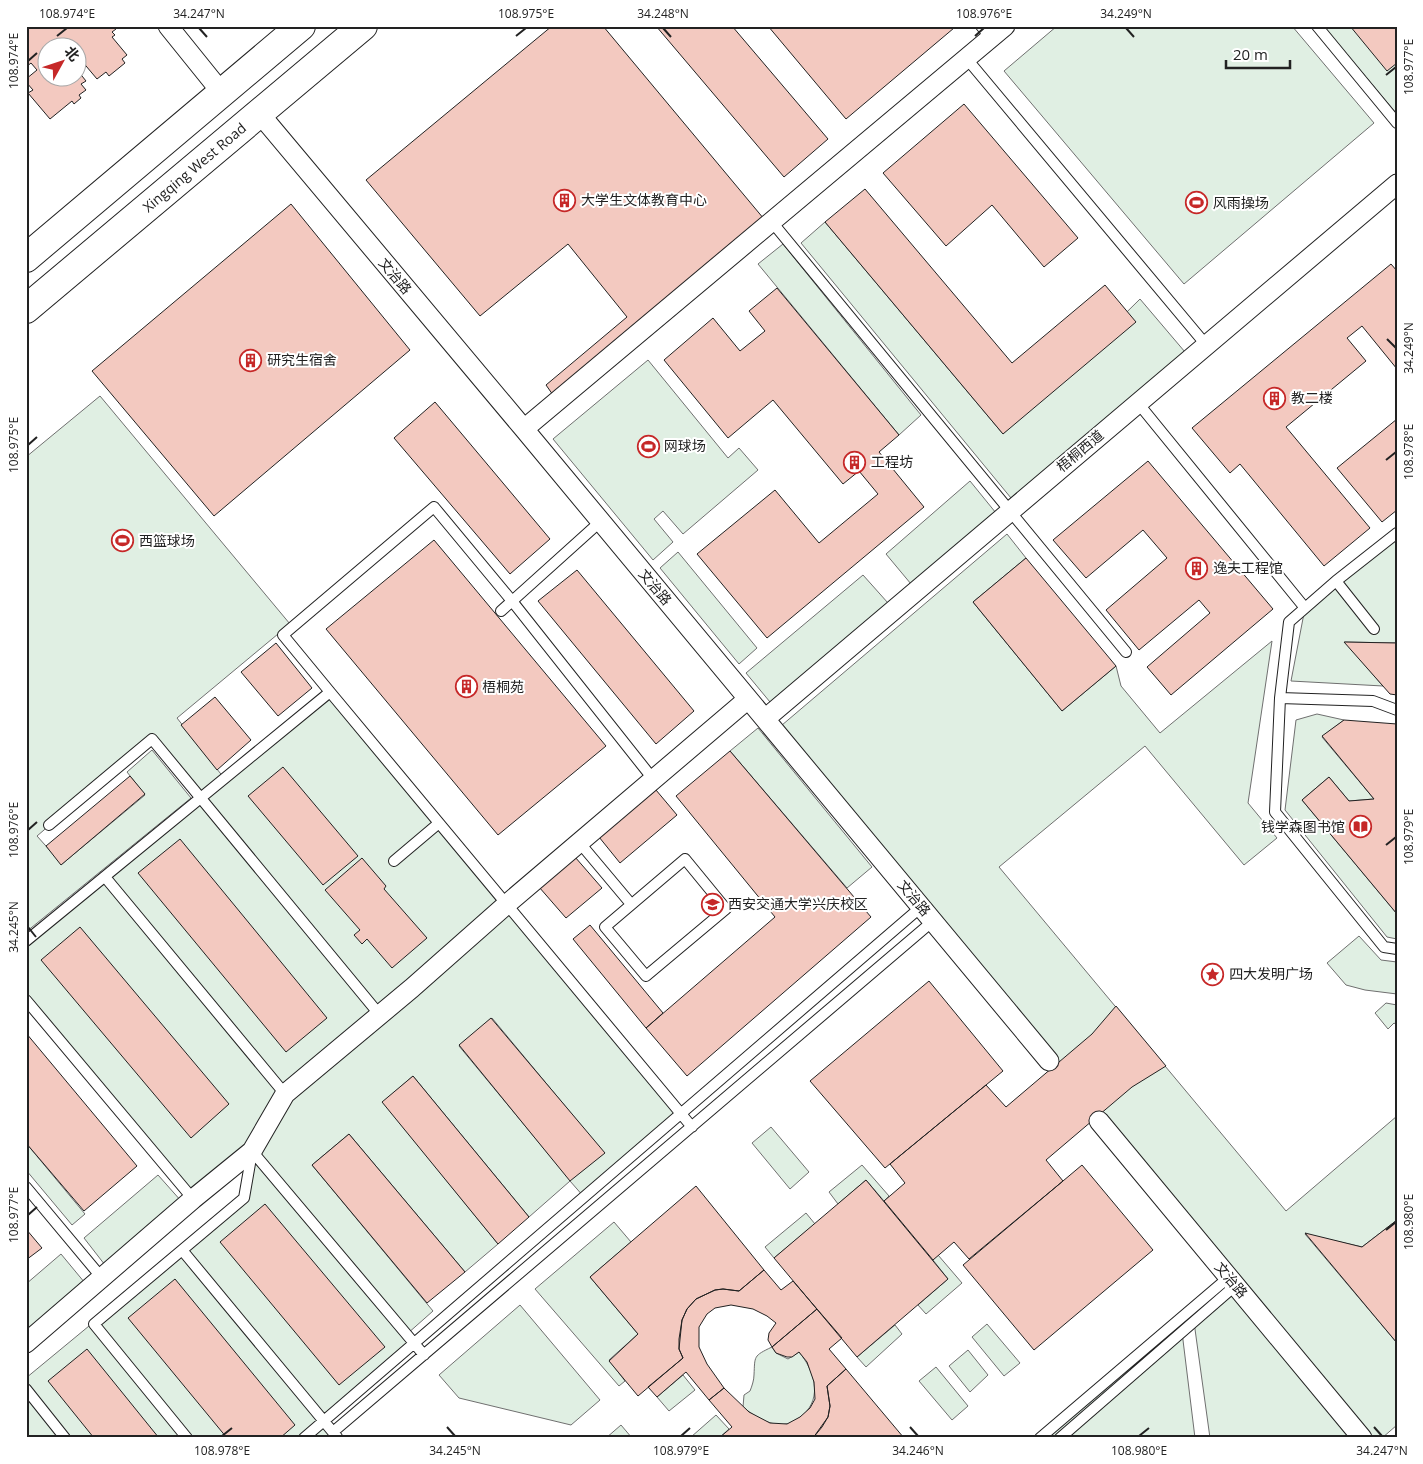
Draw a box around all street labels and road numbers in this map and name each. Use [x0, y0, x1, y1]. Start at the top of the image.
street label: Xingqing West Road [139, 118, 250, 216]
street label: 文治路 [375, 253, 416, 298]
street label: 梧桐西道 [1052, 425, 1107, 476]
street label: 文治路 [635, 564, 676, 609]
street label: 文治路 [894, 875, 935, 920]
street label: 文治路 [1211, 1257, 1252, 1302]

